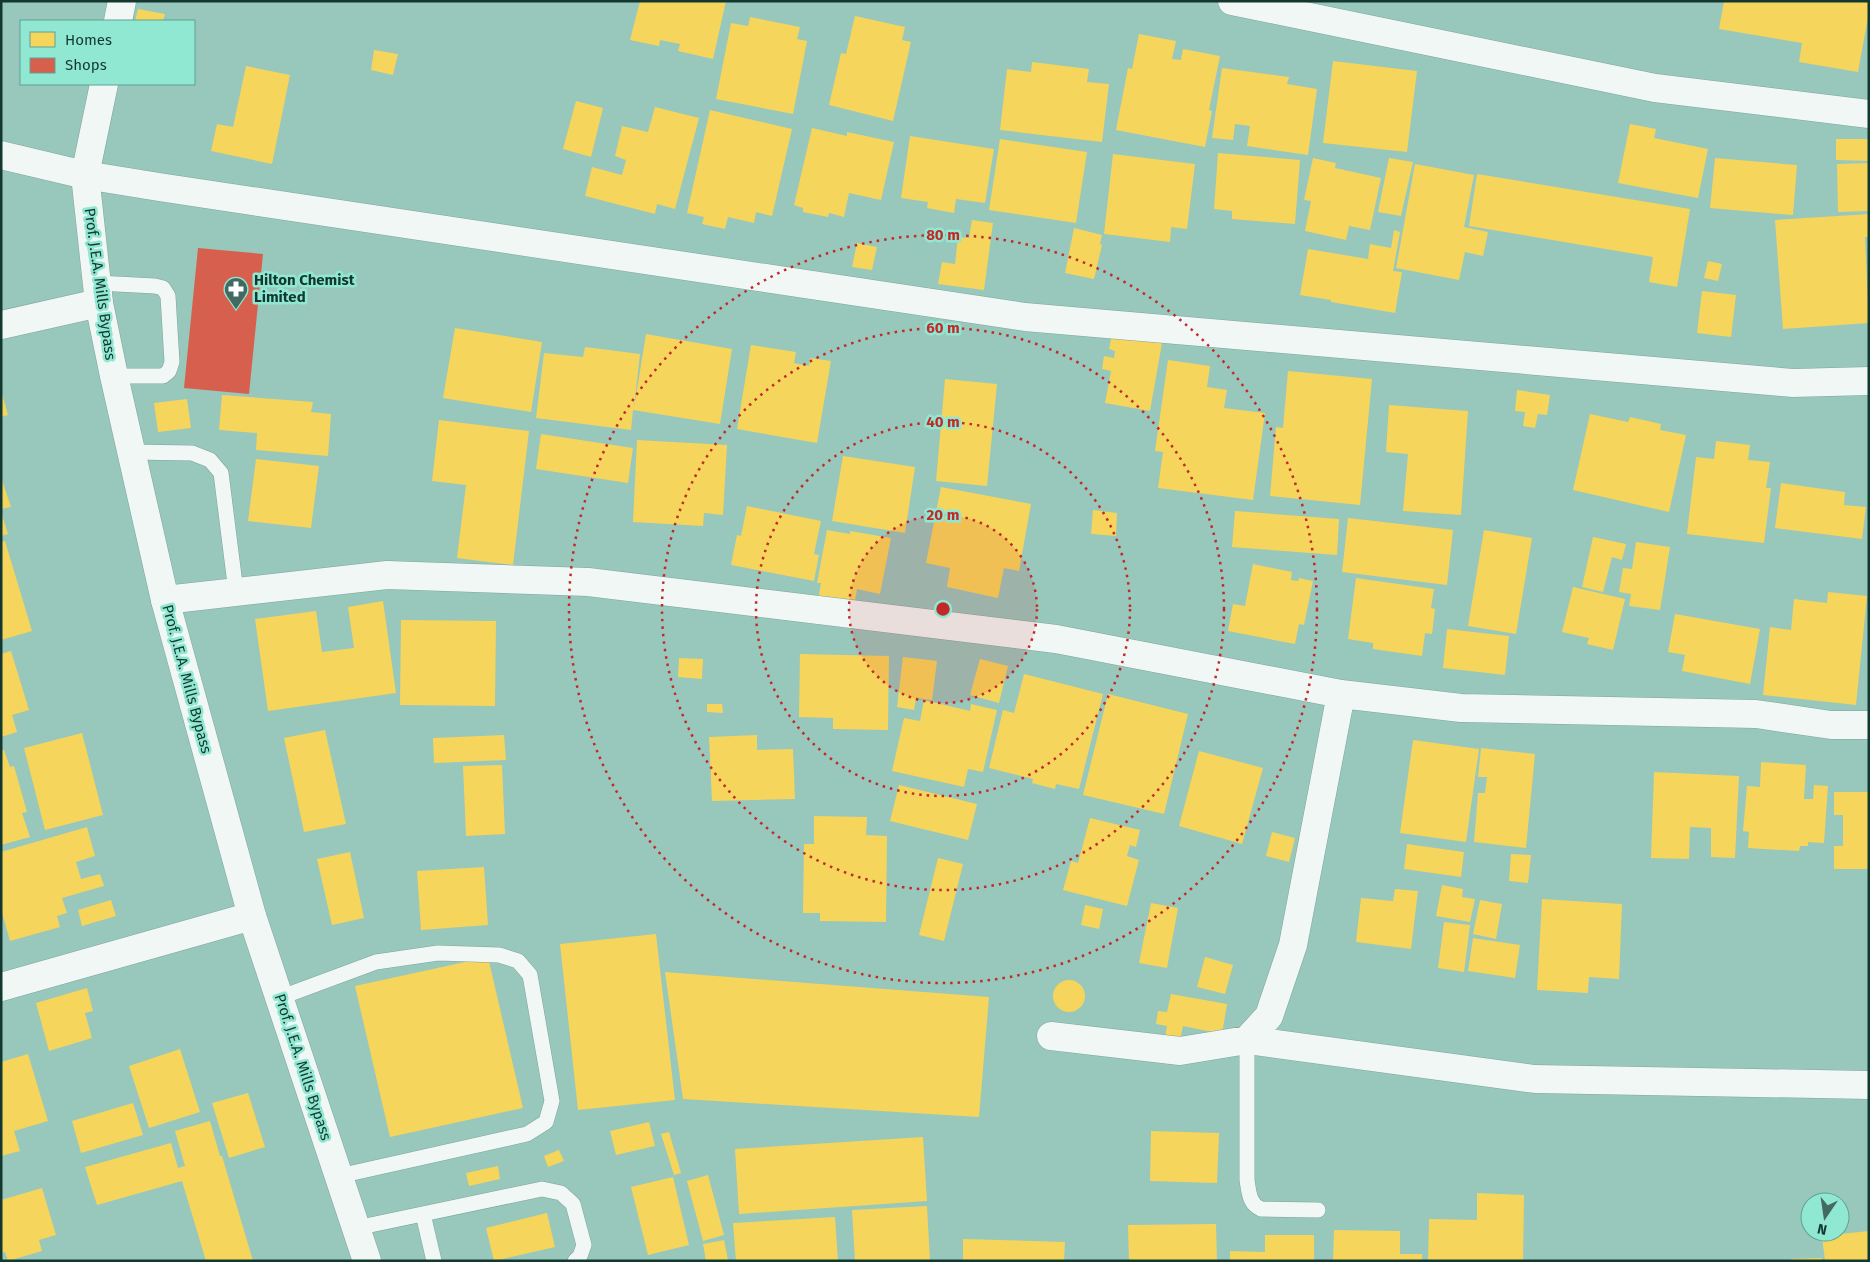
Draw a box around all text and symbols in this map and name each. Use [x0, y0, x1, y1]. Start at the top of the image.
legend [20, 20, 195, 85]
text: Homes [65, 31, 112, 49]
text: Shops [65, 56, 107, 74]
street label: Prof. J.E.A. Mills Bypass [80, 207, 120, 361]
text: 80 m [926, 226, 960, 244]
place label: Hilton Chemist Limited [254, 271, 355, 306]
pharmacy icon: Hilton Chemist Limited [223, 276, 249, 310]
text: 60 m [926, 319, 960, 337]
text: 40 m [926, 413, 960, 431]
text: 20 m [927, 506, 959, 524]
centre of rings [934, 600, 952, 618]
street label: Prof. J.E.A. Mills Bypass [158, 603, 216, 755]
street label: Prof. J.E.A. Mills Bypass [271, 991, 335, 1143]
north arrow [1800, 1192, 1850, 1242]
text: N [1816, 1220, 1829, 1239]

